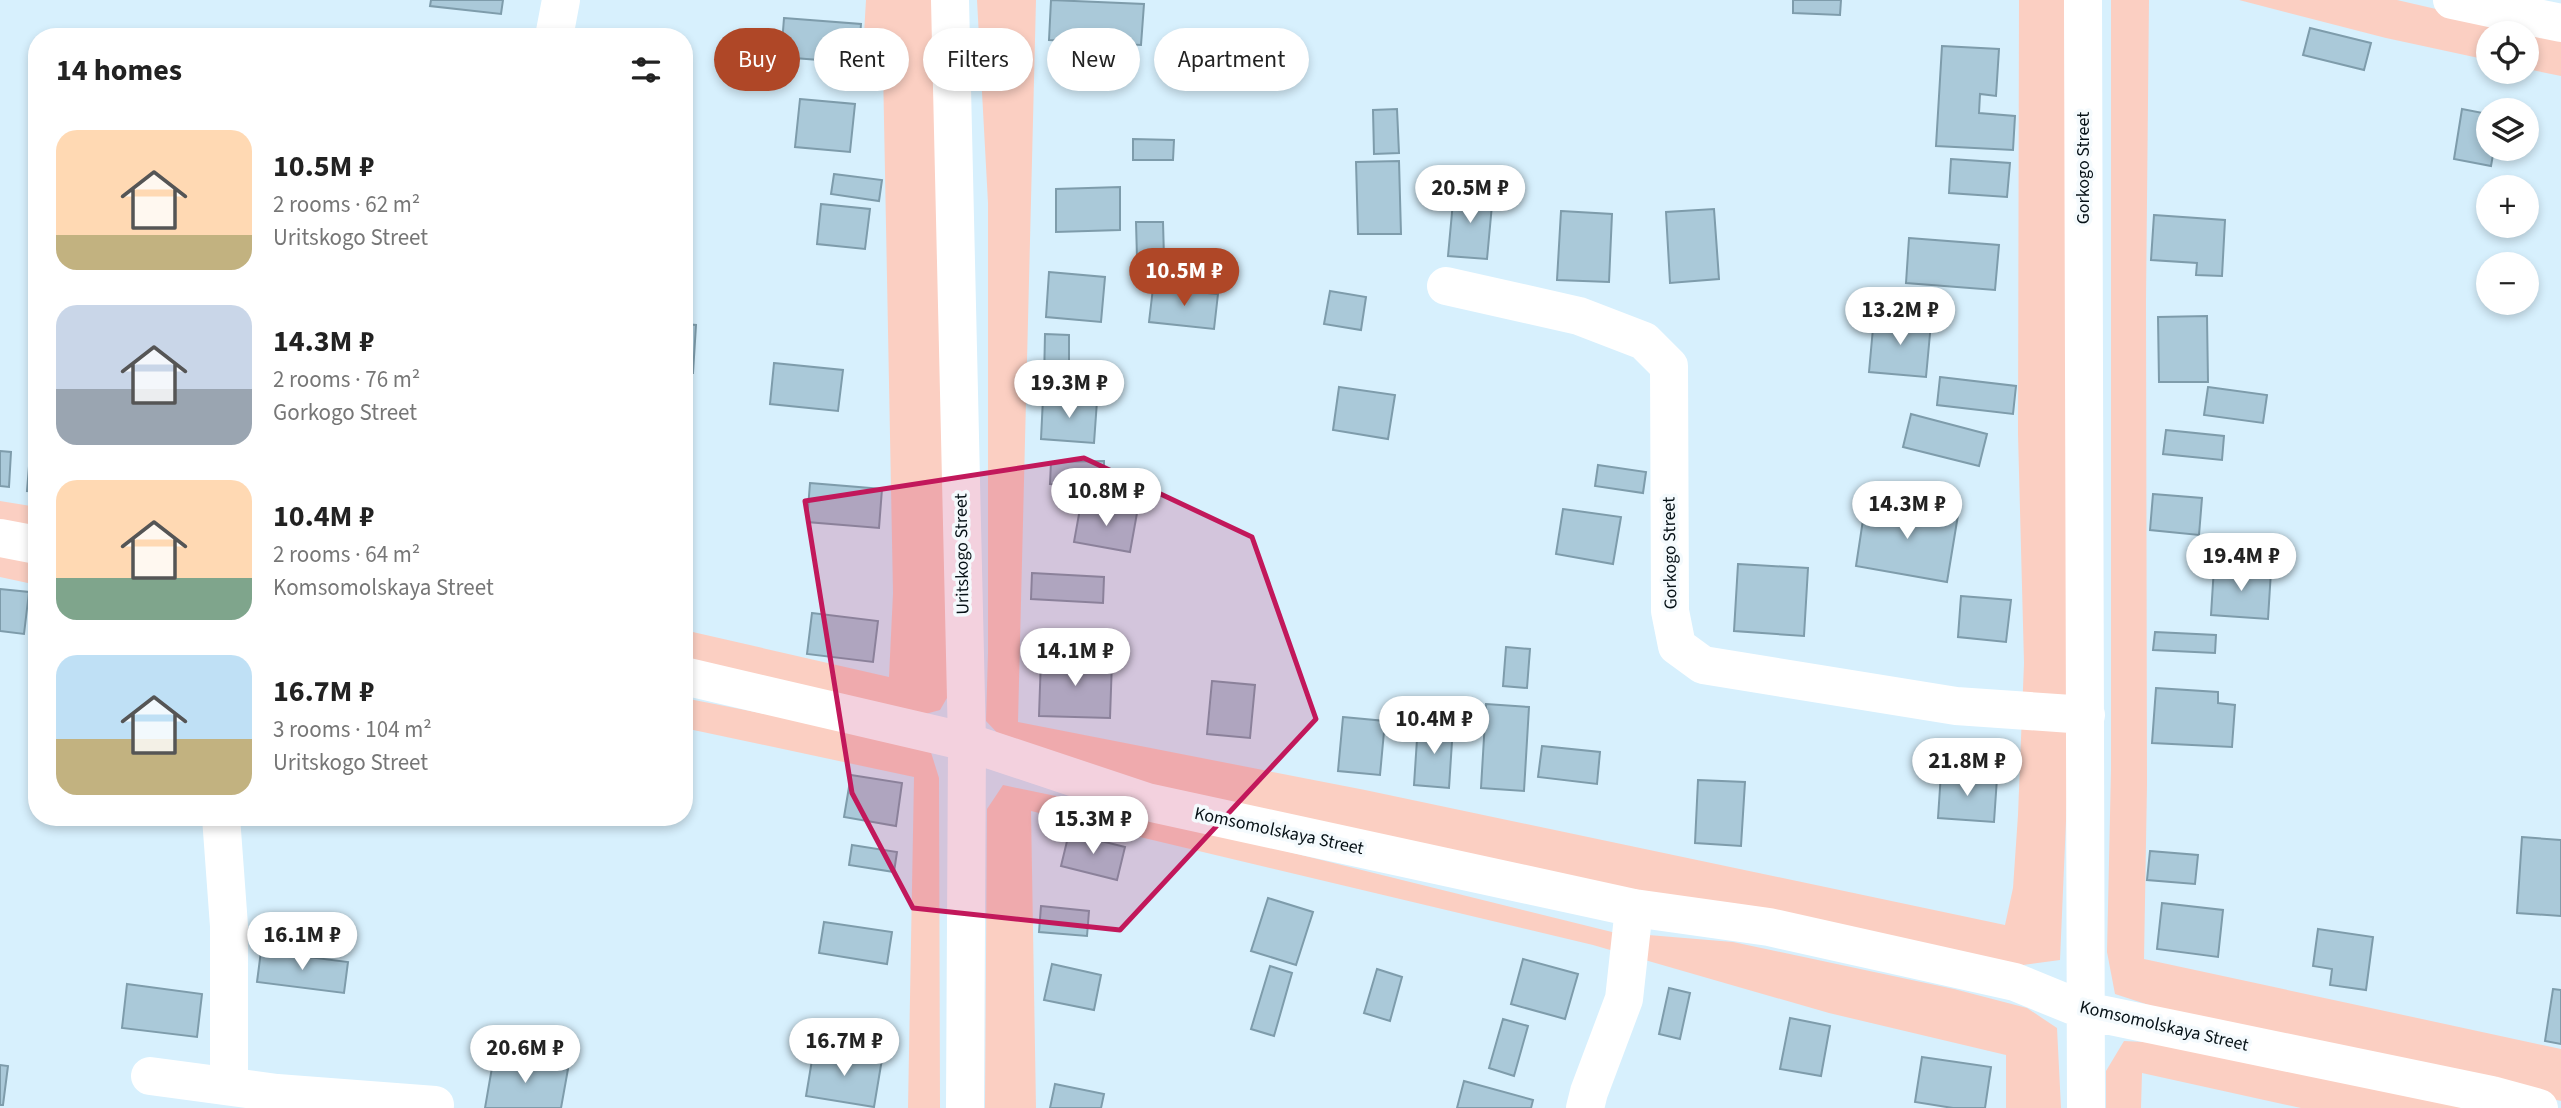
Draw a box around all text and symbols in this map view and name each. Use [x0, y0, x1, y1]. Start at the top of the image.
map controls [2476, 21, 2539, 315]
button: locate [2476, 21, 2539, 84]
chip: Buy [714, 28, 800, 91]
chip: Rent [814, 28, 909, 91]
chip: Filters [923, 28, 1033, 91]
chip: New [1047, 28, 1140, 91]
chip: Apartment [1154, 28, 1309, 91]
text: 14 homes [56, 49, 182, 92]
icon: filters [627, 51, 665, 89]
button: layers [2476, 98, 2539, 161]
street label: Gorkogo Street [2071, 112, 2096, 224]
text: 10.5M ₽ [273, 145, 374, 188]
icon: home [112, 158, 196, 242]
pin: 20.5M ₽ [1405, 166, 1535, 225]
text: 20.5M ₽ [1431, 171, 1509, 204]
button: + [2476, 175, 2539, 238]
text: 2 rooms · 62 m² [273, 188, 420, 221]
text: Uritskogo Street [273, 221, 428, 254]
pin: 10.5M ₽ [1119, 248, 1249, 308]
button: − [2476, 252, 2539, 315]
text: 10.5M ₽ [1145, 254, 1223, 287]
pin: 13.2M ₽ [1835, 288, 1965, 347]
text: 13.2M ₽ [1861, 293, 1939, 326]
text: 14.3M ₽ [273, 320, 374, 363]
icon: home [112, 333, 196, 417]
pin: 19.3M ₽ [1004, 360, 1134, 420]
text: 2 rooms · 76 m² [273, 363, 420, 396]
text: 19.3M ₽ [1030, 366, 1108, 399]
text: Gorkogo Street [273, 396, 417, 429]
pin: 10.8M ₽ [1041, 468, 1171, 528]
text: 10.8M ₽ [1067, 474, 1145, 507]
pin: 14.3M ₽ [1842, 482, 1972, 541]
text: 14.3M ₽ [1868, 487, 1946, 520]
street label: Uritskogo Street [948, 493, 976, 615]
text: 10.4M ₽ [273, 495, 374, 538]
street label: Gorkogo Street [1657, 496, 1683, 610]
icon: home [112, 508, 196, 592]
pin: 19.4M ₽ [2176, 534, 2306, 593]
text: 2 rooms · 64 m² [273, 538, 420, 571]
text: 19.4M ₽ [2202, 539, 2280, 572]
text: Komsomolskaya Street [273, 571, 494, 604]
pin: 14.1M ₽ [1010, 628, 1140, 688]
text: 14.1M ₽ [1036, 634, 1114, 667]
text: 16.7M ₽ [273, 670, 374, 713]
icon: home [112, 683, 196, 767]
pin: 10.4M ₽ [1369, 696, 1499, 756]
text: 10.4M ₽ [1395, 702, 1473, 735]
text: 3 rooms · 104 m² [273, 713, 432, 746]
pin: 21.8M ₽ [1902, 738, 2032, 798]
text: 21.8M ₽ [1928, 744, 2006, 777]
text: Uritskogo Street [273, 746, 428, 779]
pin: 15.3M ₽ [1028, 796, 1158, 856]
street label: Komsomolskaya Street [1192, 801, 1366, 861]
text: 15.3M ₽ [1054, 802, 1132, 835]
pin: 16.1M ₽ [237, 912, 367, 972]
text: 16.1M ₽ [263, 918, 341, 951]
street label: Komsomolskaya Street [2077, 994, 2251, 1058]
pin: 16.7M ₽ [779, 1018, 909, 1078]
text: 16.7M ₽ [805, 1024, 883, 1057]
pin: 20.6M ₽ [460, 1026, 590, 1085]
text: 20.6M ₽ [486, 1031, 564, 1064]

